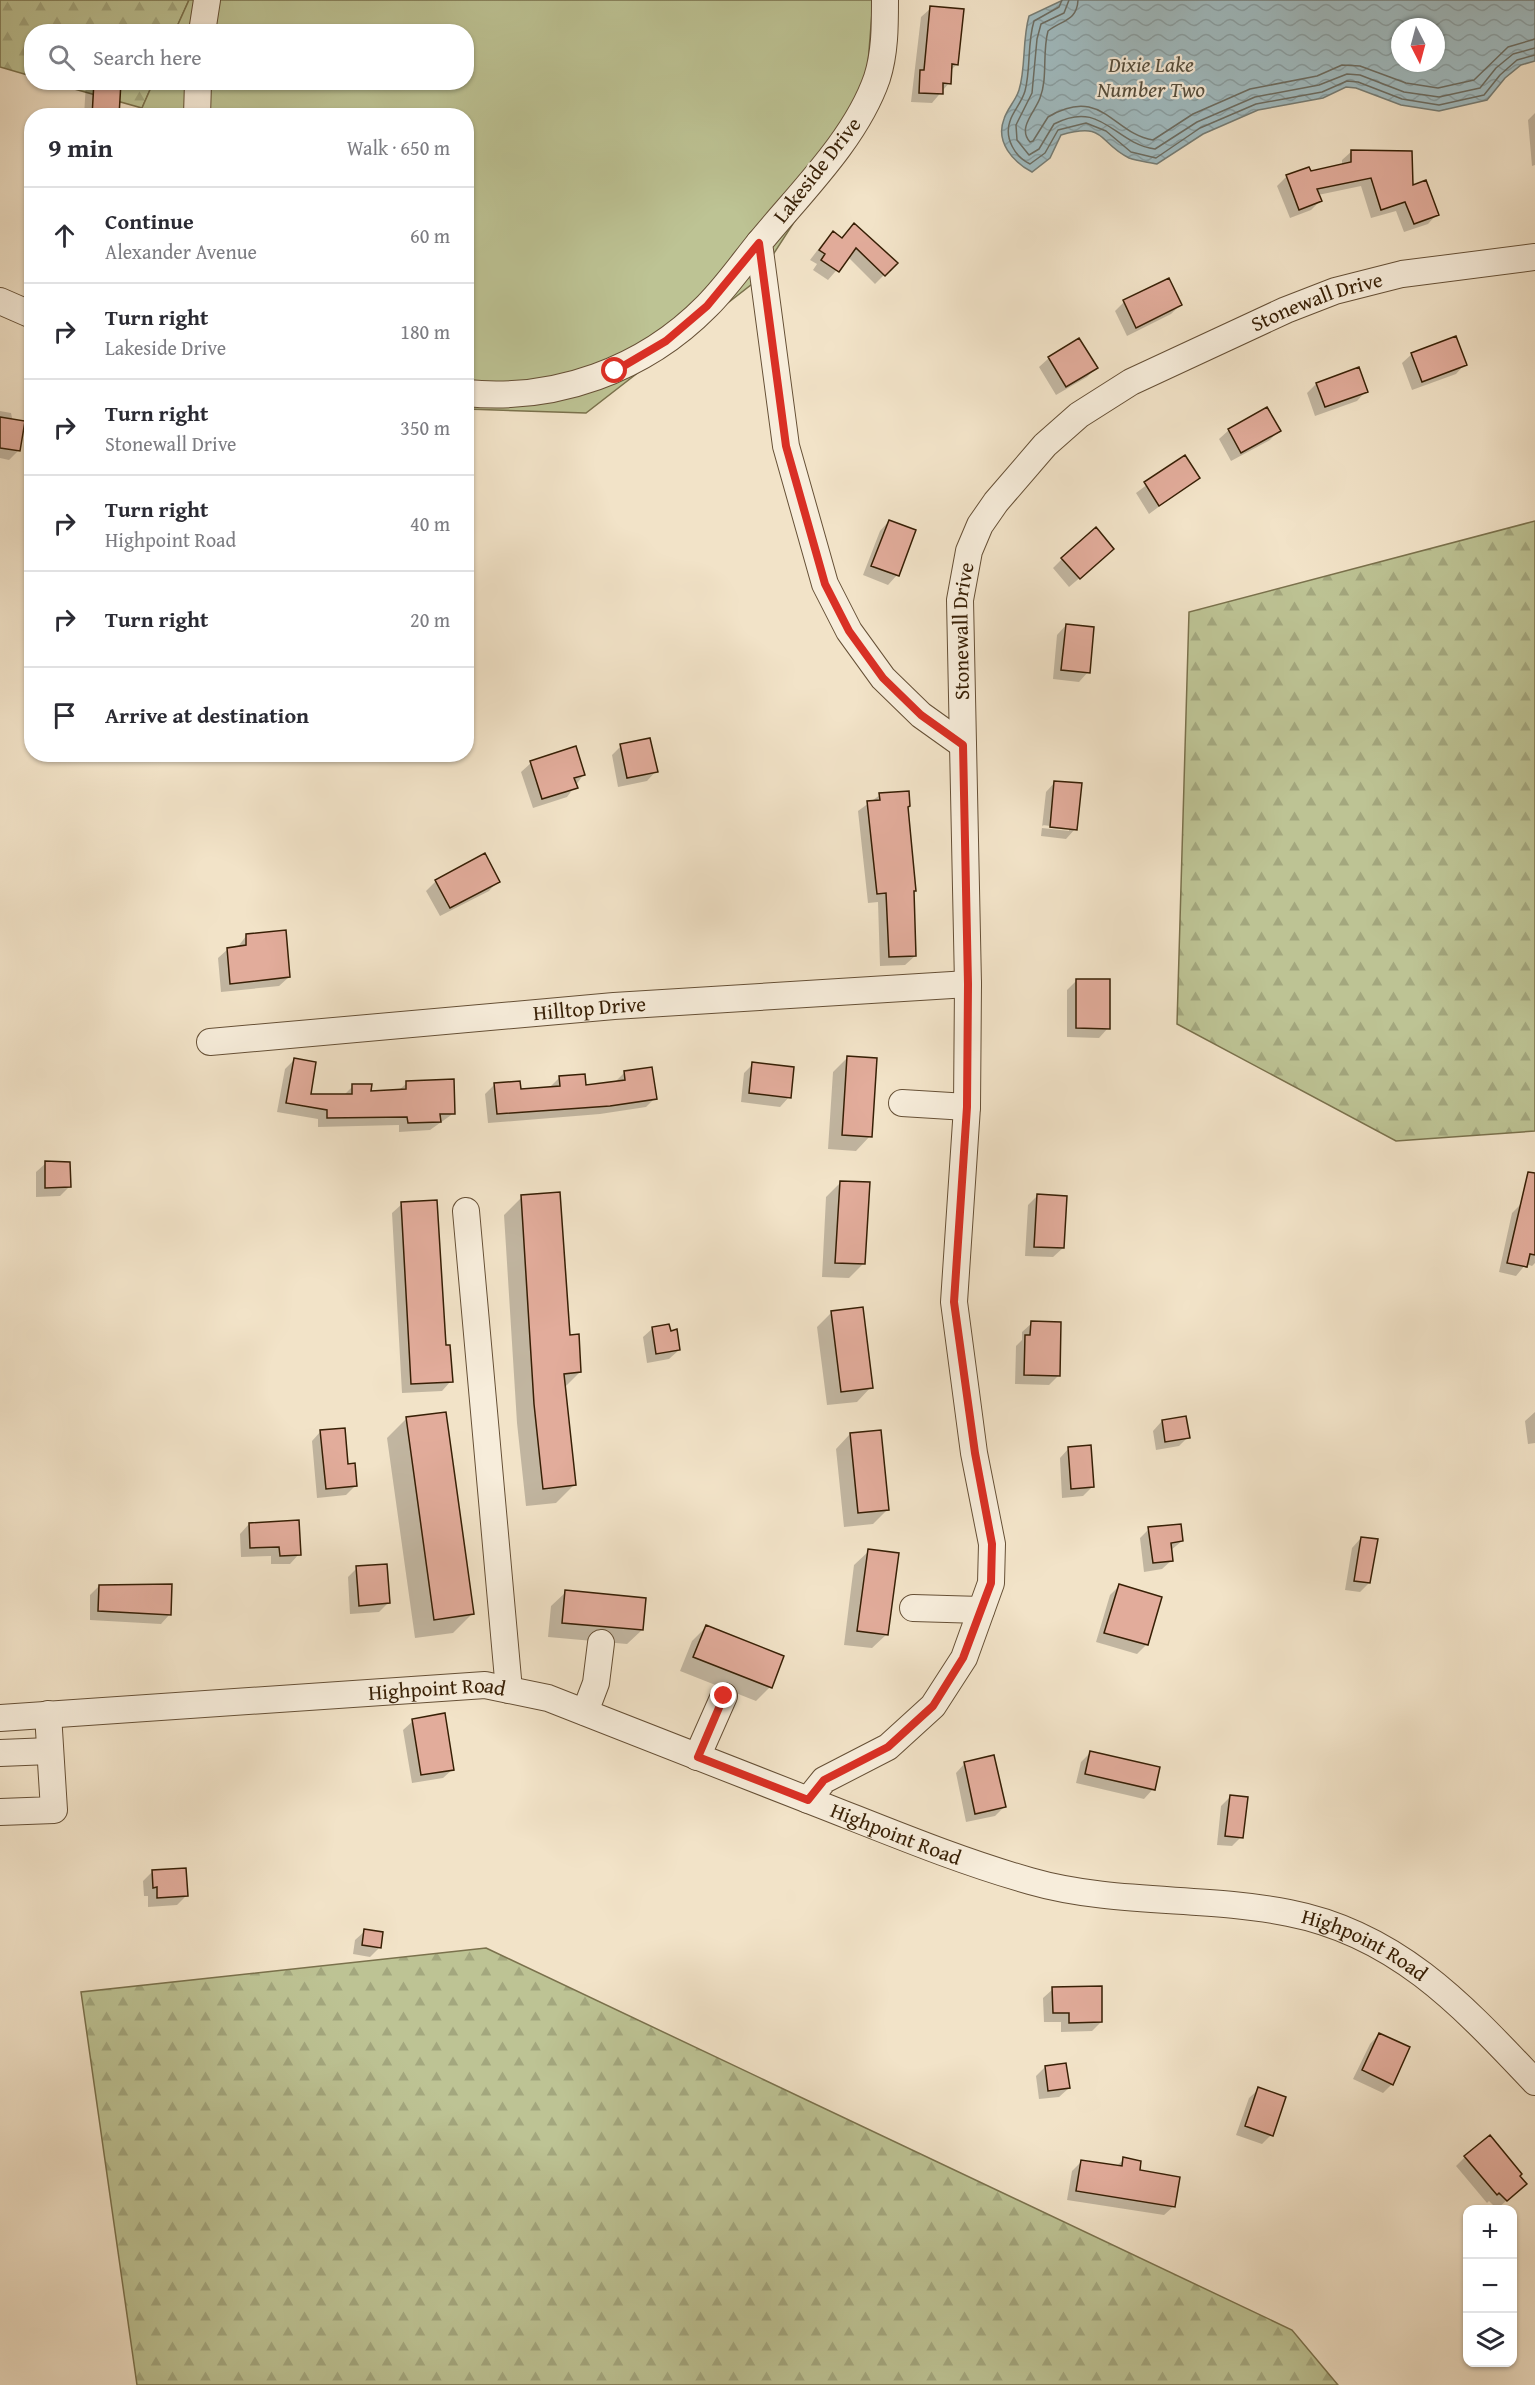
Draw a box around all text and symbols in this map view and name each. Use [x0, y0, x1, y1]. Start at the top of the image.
north arrow [1391, 18, 1445, 72]
search box [24, 24, 474, 90]
icon: search [45, 41, 78, 74]
text: Search here [93, 41, 202, 73]
water label: Dixie Lake Number Two [1096, 48, 1205, 105]
street label: Lakeside Drive [765, 110, 868, 229]
text: 9 min [48, 128, 113, 167]
text: Walk · 650 m [347, 133, 450, 162]
text: Continue [105, 205, 194, 237]
icon: ahead [48, 219, 81, 252]
text: 60 m [410, 221, 450, 250]
text: Alexander Avenue [105, 237, 257, 266]
street label: Stonewall Drive [1246, 264, 1386, 339]
text: Turn right [105, 301, 208, 333]
icon: right [48, 315, 81, 348]
text: 180 m [400, 317, 450, 346]
text: Lakeside Drive [105, 333, 226, 362]
route start [601, 357, 627, 383]
text: Turn right [105, 397, 208, 429]
icon: right [48, 411, 81, 444]
text: 350 m [400, 413, 450, 442]
text: Stonewall Drive [105, 429, 237, 458]
text: Turn right [105, 493, 208, 525]
icon: right [48, 507, 81, 540]
text: 40 m [410, 509, 450, 538]
text: Highpoint Road [105, 525, 236, 554]
street label: Stonewall Drive [944, 559, 982, 700]
icon: right [48, 603, 81, 636]
text: Turn right [105, 603, 208, 635]
text: 20 m [410, 605, 450, 634]
icon: arrive [48, 699, 81, 732]
text: Arrive at destination [105, 699, 309, 731]
street label: Hilltop Drive [532, 988, 647, 1028]
street label: Highpoint Road [367, 1669, 509, 1708]
route end [710, 1682, 736, 1708]
street label: Highpoint Road [826, 1794, 966, 1873]
street label: Highpoint Road [1298, 1900, 1435, 1989]
map controls [1463, 2205, 1517, 2367]
button: + [1463, 2205, 1517, 2259]
button: − [1463, 2259, 1517, 2313]
button: layers [1463, 2313, 1517, 2367]

